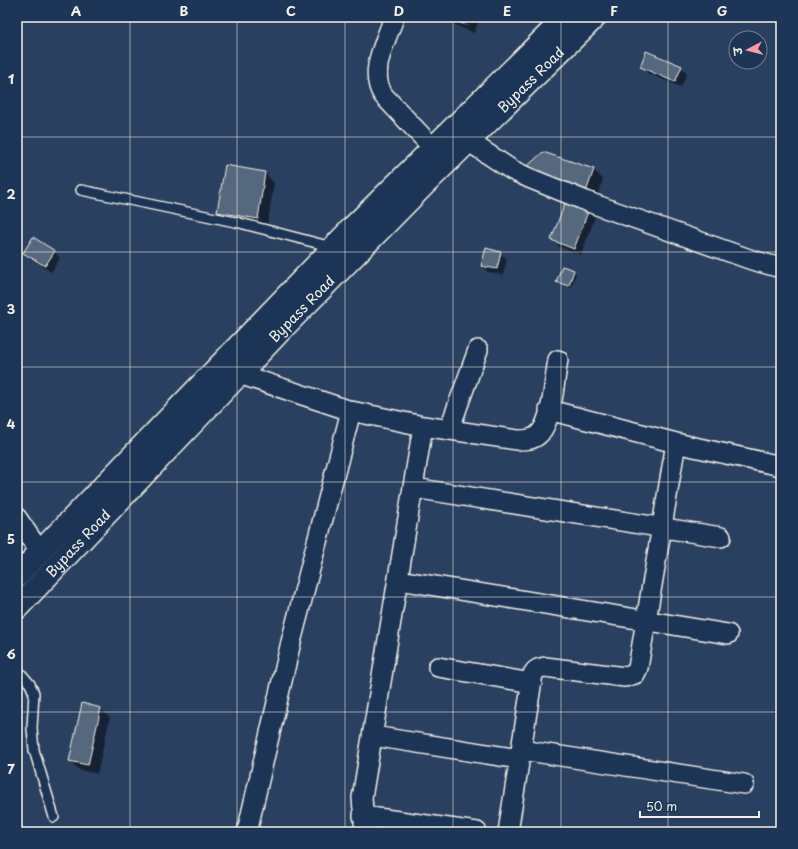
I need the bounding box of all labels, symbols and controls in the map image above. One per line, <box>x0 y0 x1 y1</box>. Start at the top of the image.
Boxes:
text: A <box>71 1 81 20</box>
text: B <box>180 1 189 20</box>
text: C <box>286 1 296 20</box>
text: D <box>394 1 404 20</box>
text: E <box>503 1 511 20</box>
text: F <box>610 1 618 20</box>
text: G <box>717 1 727 20</box>
north arrow <box>728 30 768 70</box>
street label: Bypass Road <box>492 42 569 117</box>
text: उ <box>728 45 747 57</box>
text: 1 <box>8 69 14 88</box>
text: 2 <box>6 184 16 203</box>
street label: Bypass Road <box>264 270 339 347</box>
text: 3 <box>7 299 16 318</box>
text: 4 <box>7 414 16 433</box>
street label: Bypass Road <box>41 505 115 582</box>
text: 5 <box>7 529 15 548</box>
text: 6 <box>6 644 16 663</box>
text: 7 <box>7 759 15 778</box>
scale bar <box>640 793 759 819</box>
text: 50 m <box>646 797 677 815</box>

